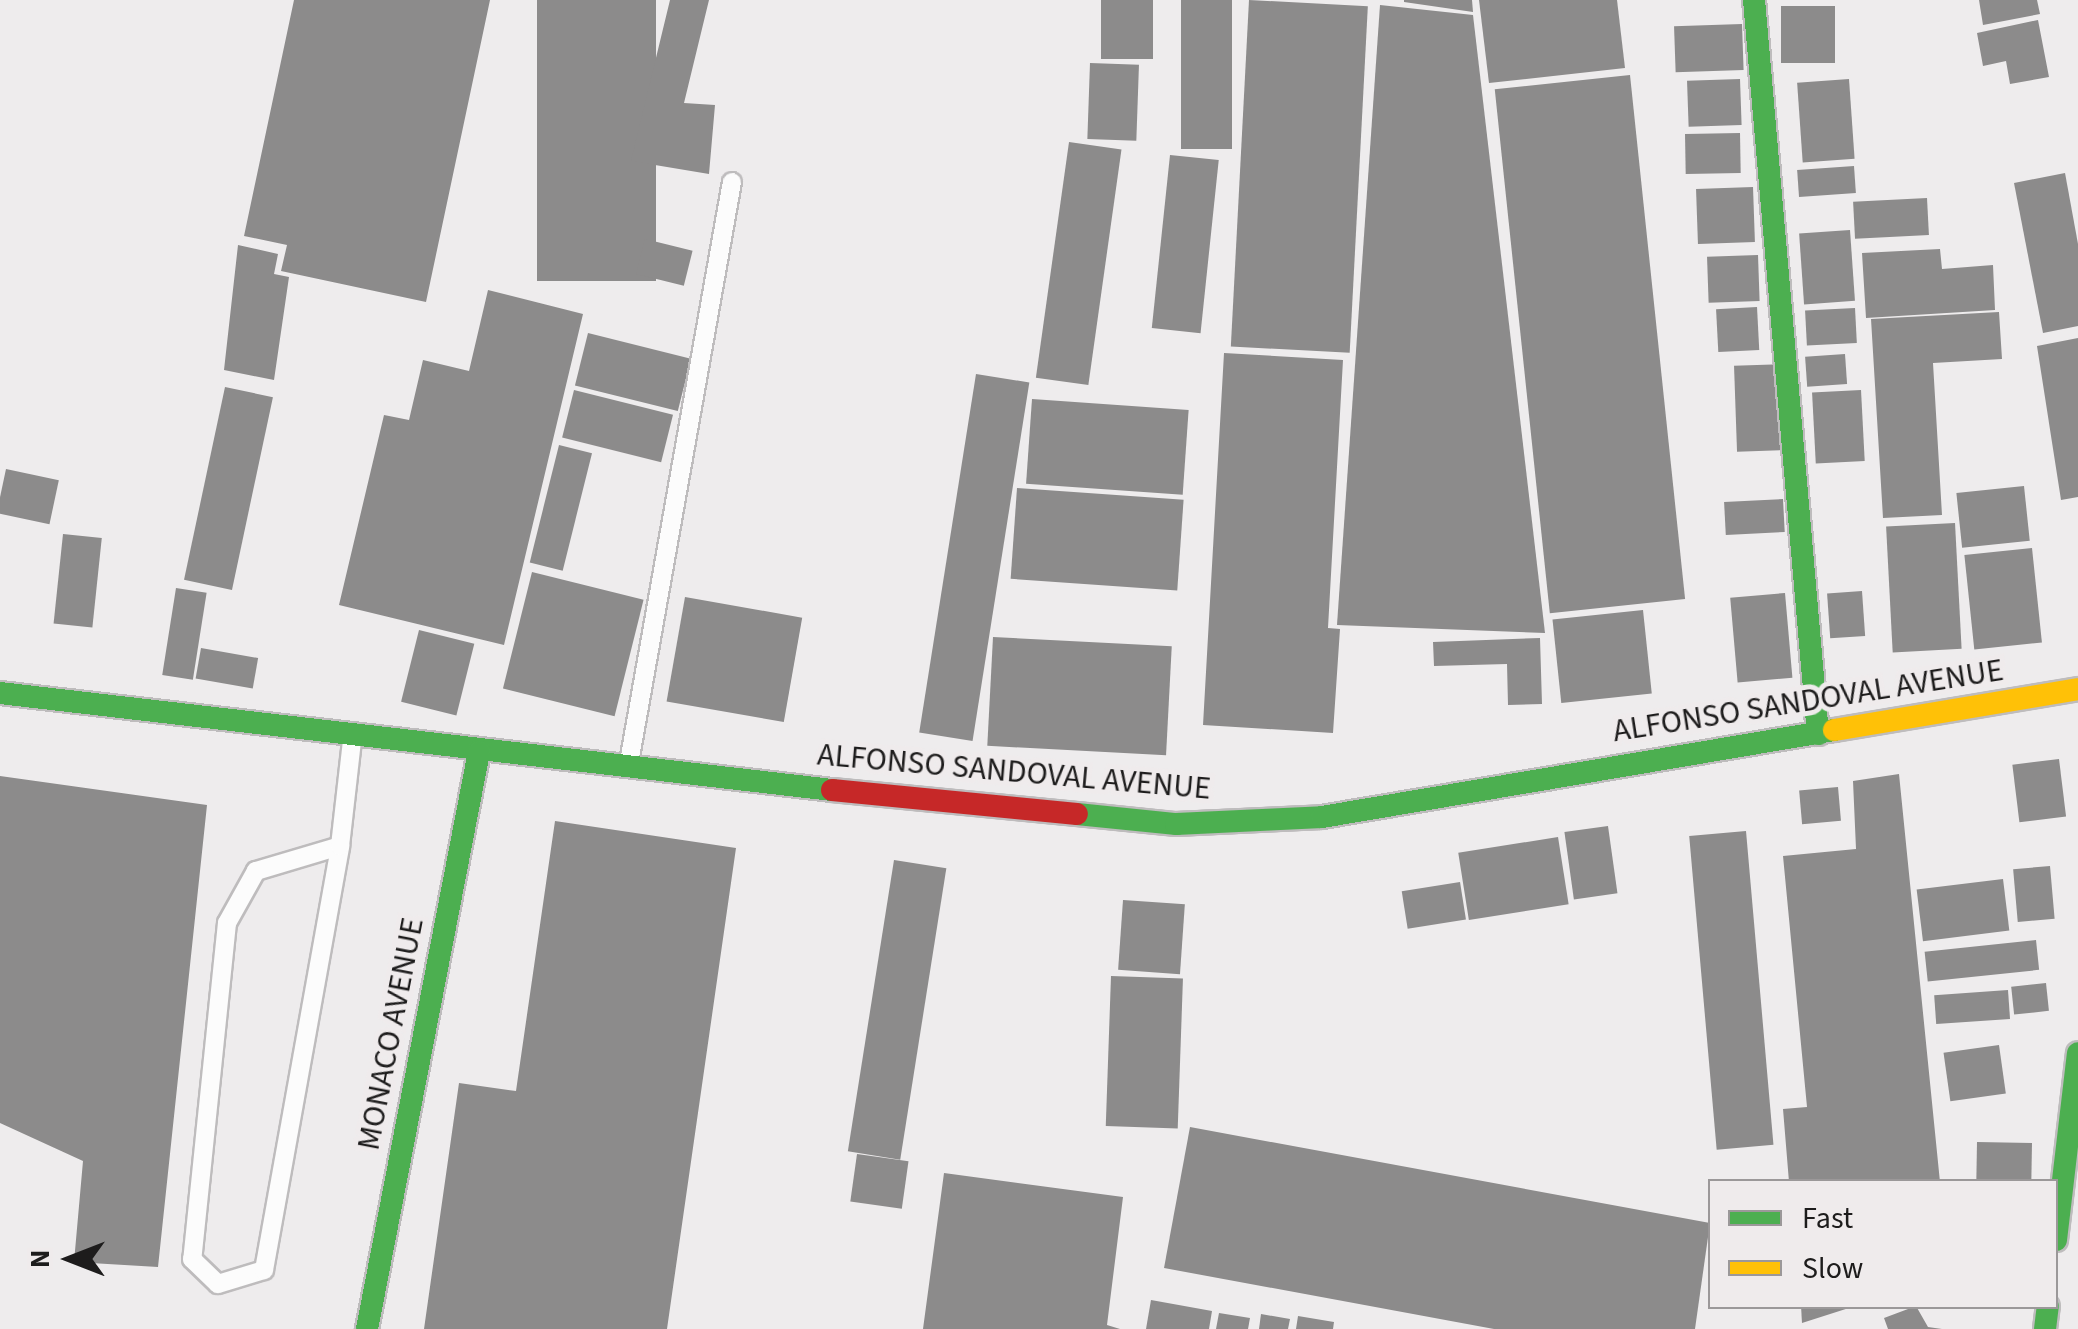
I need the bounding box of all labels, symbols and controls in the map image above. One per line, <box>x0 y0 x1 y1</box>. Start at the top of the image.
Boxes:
street label: ALFONSO SANDOVAL AVENUE <box>1610 651 2006 751</box>
street label: ALFONSO SANDOVAL AVENUE <box>816 736 1212 808</box>
street label: MONACO AVENUE <box>350 915 432 1153</box>
legend <box>1708 1179 2058 1309</box>
text: Fast <box>1802 1197 1853 1240</box>
north arrow <box>20 1209 120 1309</box>
text: Slow <box>1802 1247 1863 1290</box>
text: N <box>20 1250 60 1268</box>

